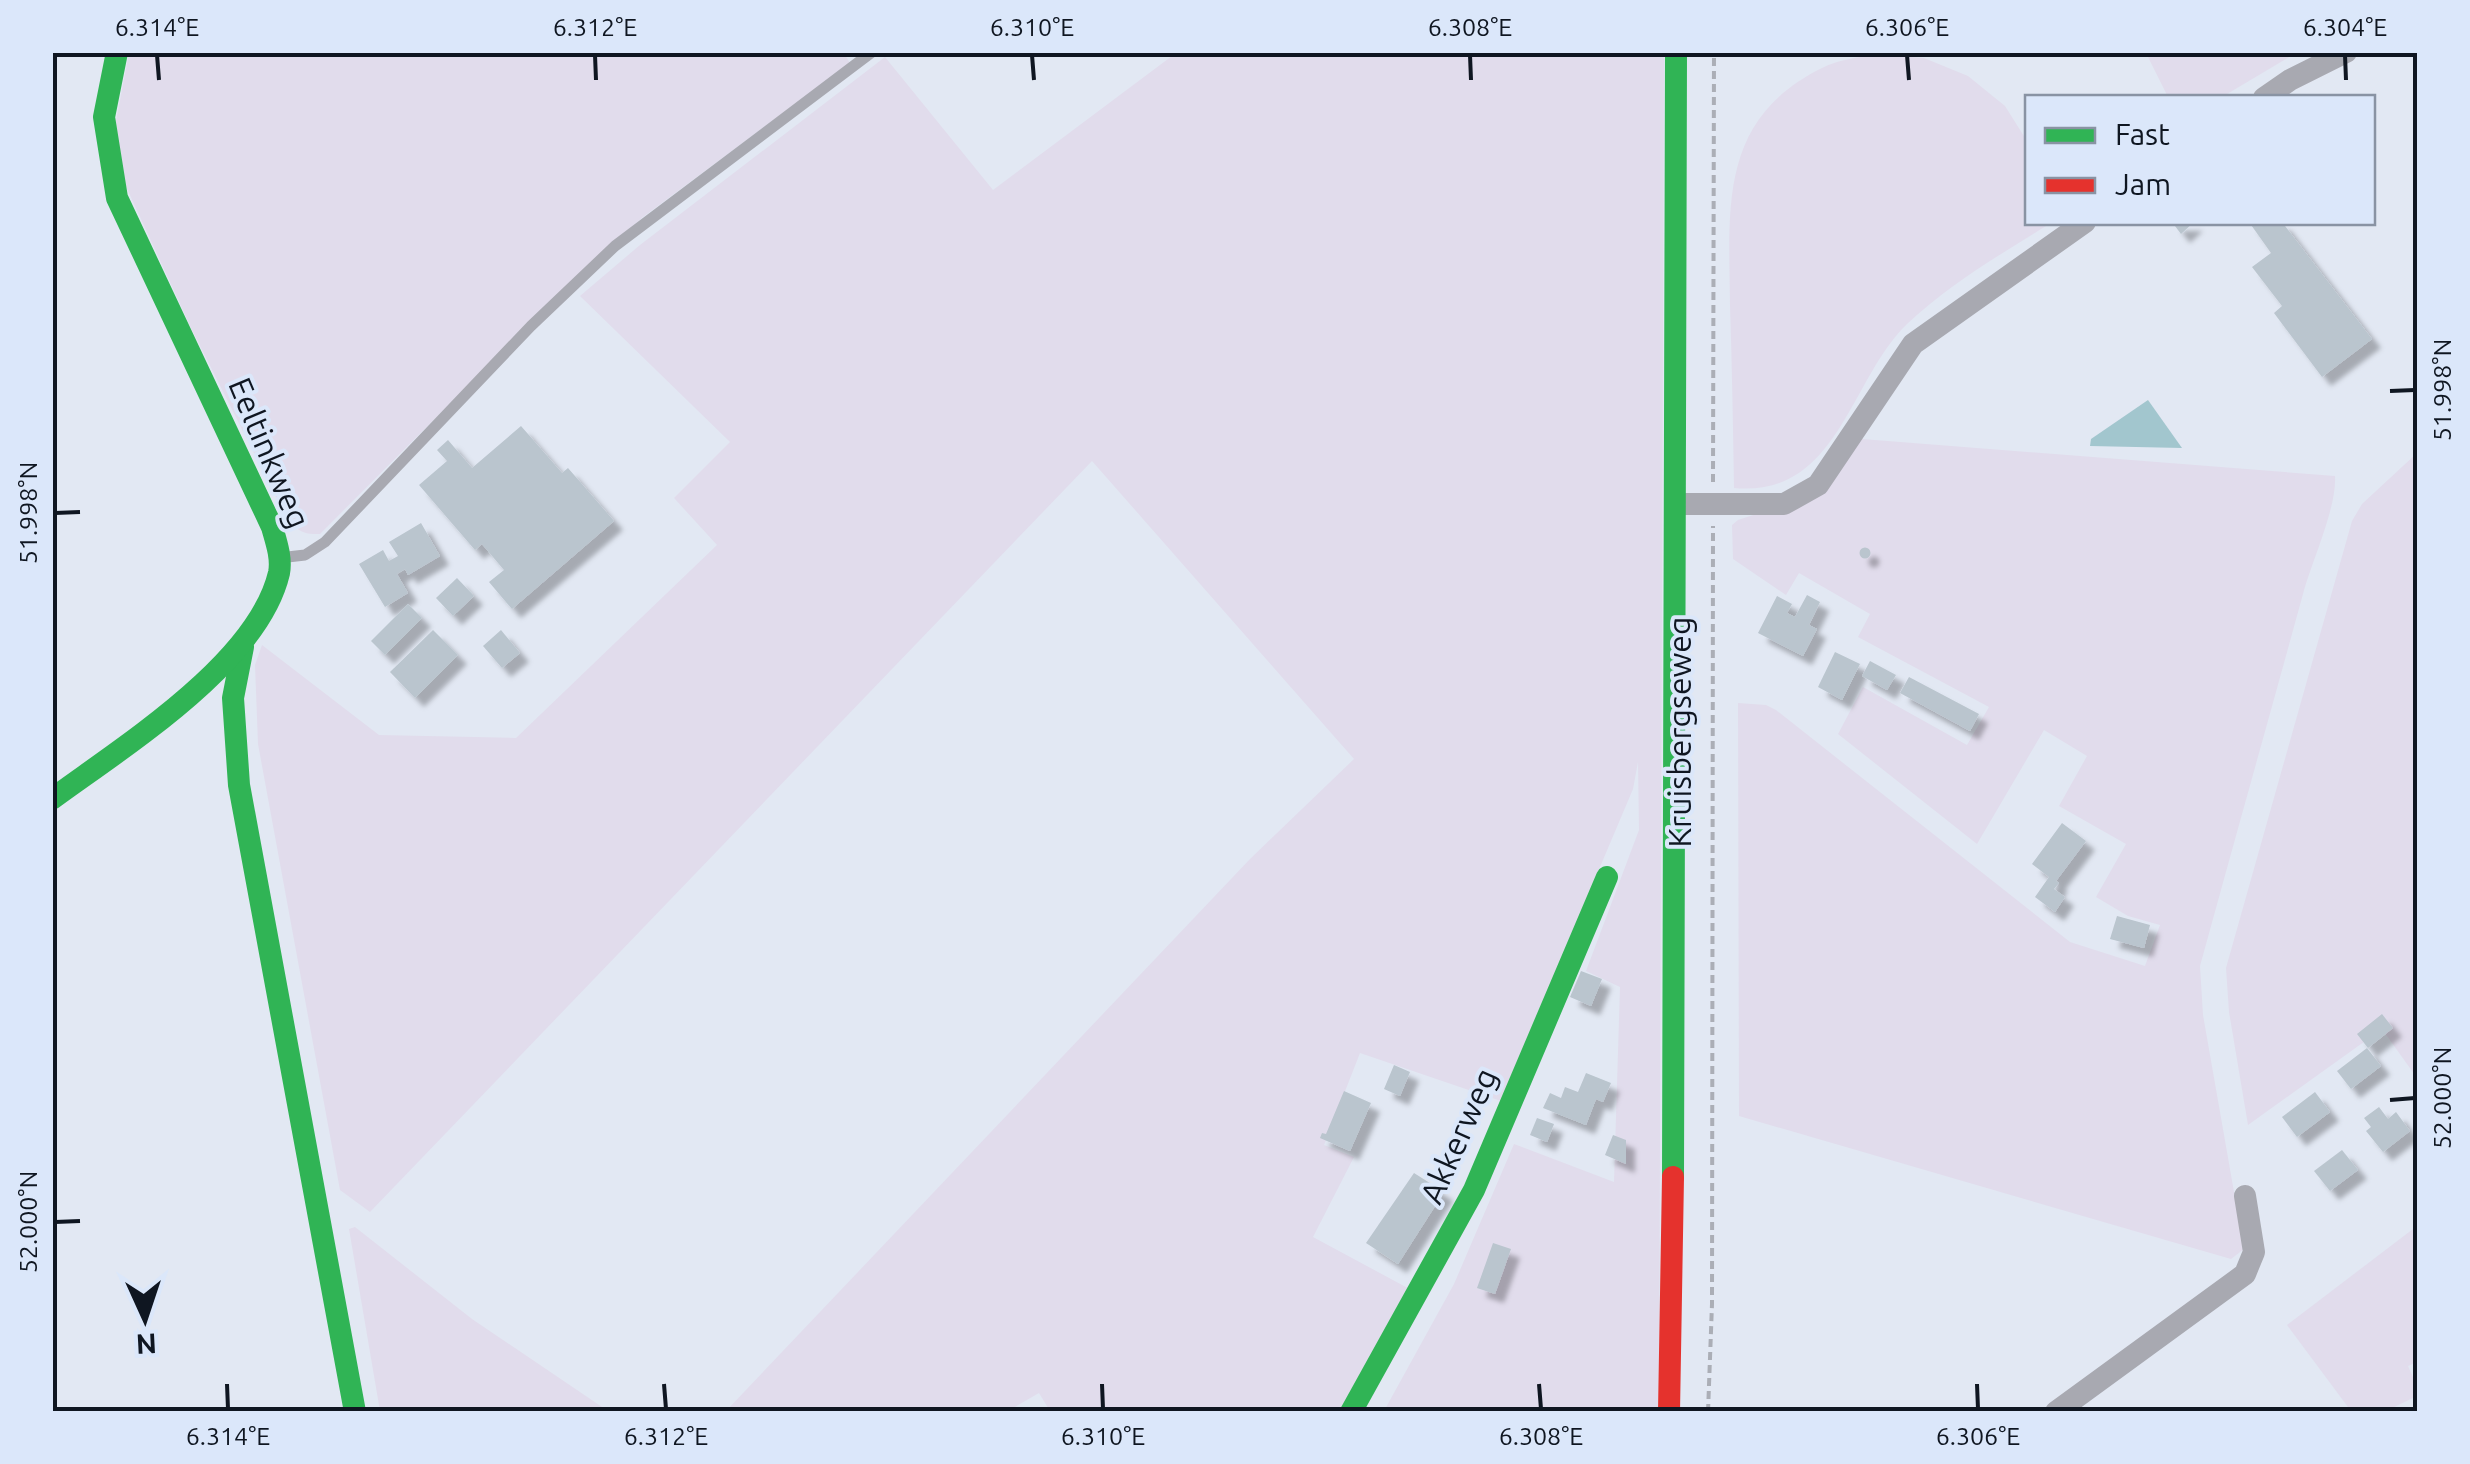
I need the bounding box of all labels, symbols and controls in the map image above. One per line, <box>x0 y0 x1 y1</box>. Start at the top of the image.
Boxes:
text: 6.314°E <box>115 13 199 41</box>
text: 6.312°E <box>553 13 637 41</box>
text: 6.310°E <box>990 13 1074 41</box>
text: 6.308°E <box>1428 13 1512 41</box>
text: 6.306°E <box>1865 13 1949 41</box>
text: 6.304°E <box>2303 13 2387 41</box>
legend <box>2025 95 2375 225</box>
text: Fast <box>2115 117 2170 151</box>
text: Jam <box>2115 167 2171 201</box>
text: 51.998°N <box>2428 339 2456 441</box>
street label: Eeltinkweg <box>222 372 318 533</box>
text: 51.998°N <box>14 462 42 564</box>
street label: Kruisbergseweg <box>1661 617 1697 847</box>
text: 52.000°N <box>2428 1047 2456 1149</box>
street label: Akkerweg <box>1412 1063 1504 1209</box>
text: 52.000°N <box>14 1171 42 1273</box>
north arrow <box>95 1269 195 1369</box>
text: N <box>135 1328 158 1360</box>
text: 6.314°E <box>186 1422 270 1450</box>
text: 6.312°E <box>624 1422 708 1450</box>
text: 6.310°E <box>1061 1422 1145 1450</box>
text: 6.308°E <box>1499 1422 1583 1450</box>
text: 6.306°E <box>1936 1422 2020 1450</box>

